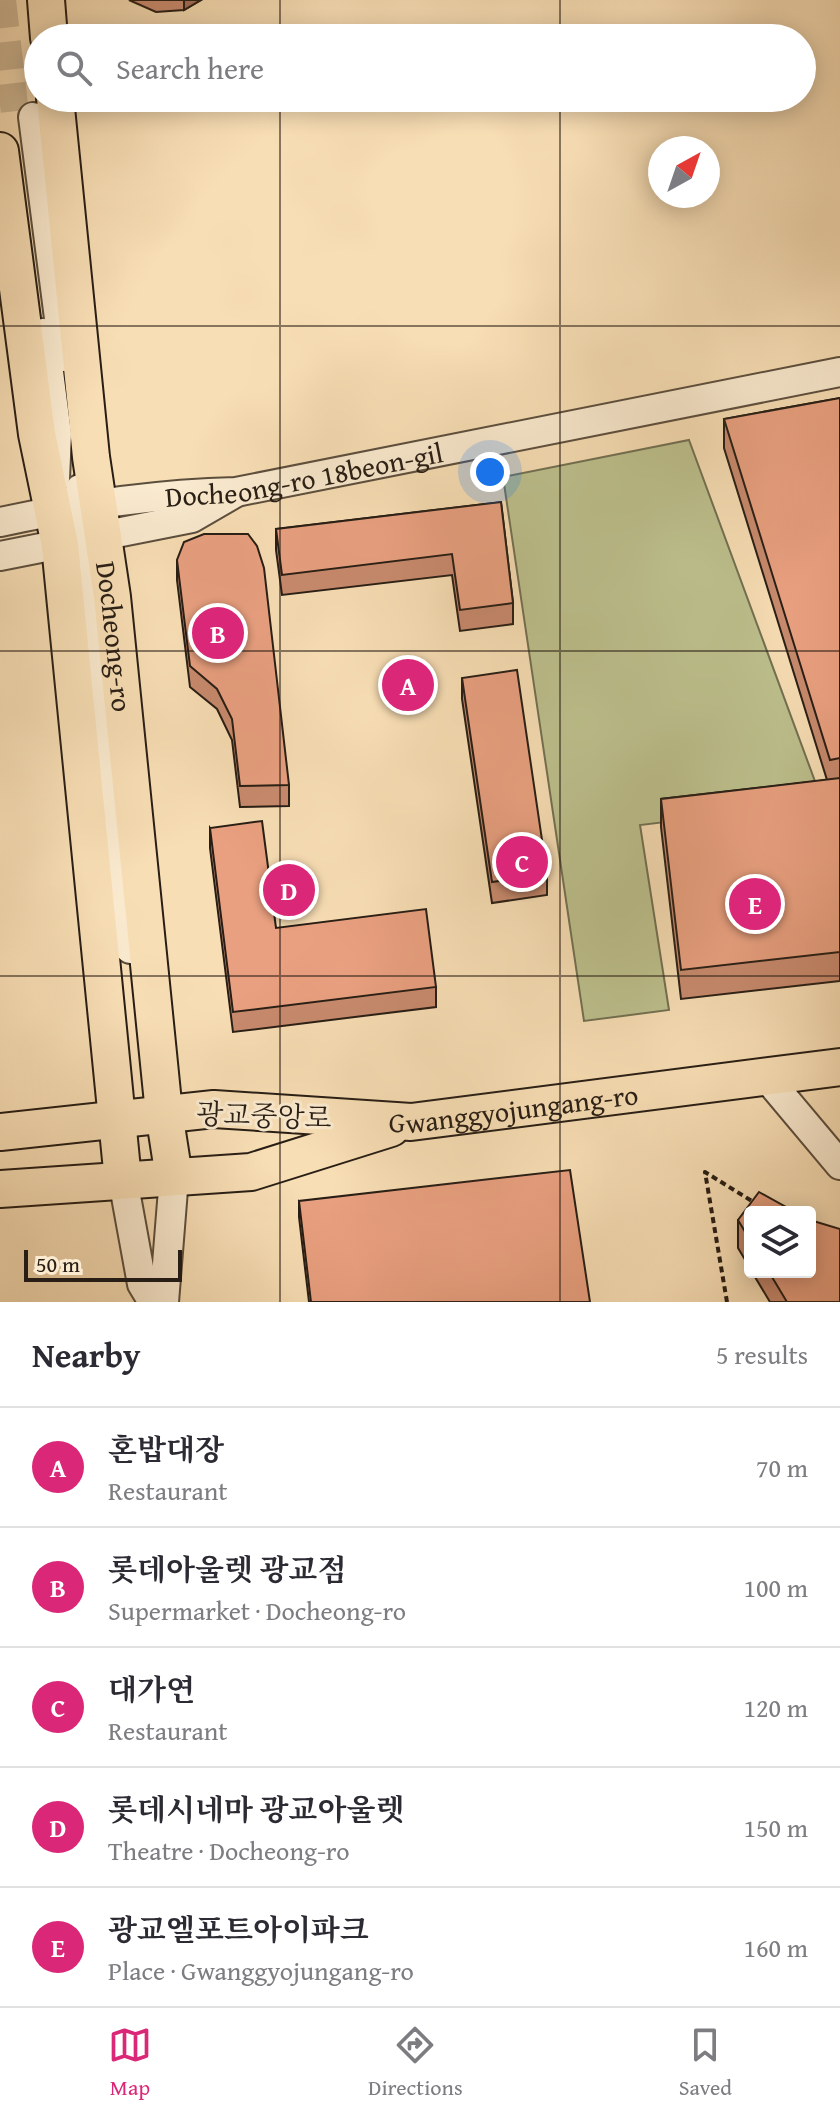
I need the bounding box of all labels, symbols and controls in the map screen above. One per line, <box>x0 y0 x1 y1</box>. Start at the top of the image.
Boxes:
search box <box>24 24 816 112</box>
icon: search <box>52 46 96 90</box>
text: Search here <box>116 46 264 90</box>
north arrow <box>648 136 720 208</box>
street label: Docheong-ro 18beon-gil <box>164 431 447 516</box>
your location <box>470 452 510 492</box>
street label: Docheong-ro <box>86 558 144 714</box>
pin: B <box>192 603 244 663</box>
pin: A <box>382 655 434 715</box>
pin: C <box>496 832 548 892</box>
pin: D <box>263 860 315 920</box>
pin: E <box>729 874 781 934</box>
street label: Gwanggyojungang-ro <box>388 1073 641 1143</box>
street label: 광교중앙로 <box>196 1092 332 1138</box>
map controls <box>744 1206 816 1278</box>
button: layers <box>744 1206 816 1278</box>
scale bar <box>24 1246 182 1282</box>
text: 50 m <box>36 1248 80 1280</box>
text: Nearby <box>32 1330 141 1379</box>
text: 5 results <box>716 1335 808 1374</box>
text: 혼밥대장 <box>108 1427 224 1471</box>
text: A <box>50 1448 66 1487</box>
text: 70 m <box>756 1448 808 1487</box>
text: Restaurant <box>108 1471 228 1510</box>
text: 롯데아울렛 광교점 <box>108 1547 346 1591</box>
text: B <box>50 1568 66 1607</box>
text: 100 m <box>743 1568 808 1607</box>
text: Supermarket · Docheong-ro <box>108 1591 406 1630</box>
text: 대가연 <box>108 1667 195 1711</box>
text: C <box>51 1688 65 1727</box>
text: 120 m <box>743 1688 808 1727</box>
text: Restaurant <box>108 1711 228 1750</box>
text: 롯데시네마 광교아울렛 <box>108 1787 404 1831</box>
text: D <box>50 1808 66 1847</box>
text: 150 m <box>743 1808 808 1847</box>
text: Theatre · Docheong-ro <box>108 1831 349 1870</box>
text: 광교엘포트아이파크 <box>108 1907 369 1951</box>
text: E <box>51 1928 65 1967</box>
text: 160 m <box>743 1928 808 1967</box>
text: Place · Gwanggyojungang-ro <box>108 1951 414 1990</box>
tab: Map <box>108 2023 152 2103</box>
tab: Directions <box>368 2023 463 2103</box>
tab: Saved <box>679 2023 732 2103</box>

